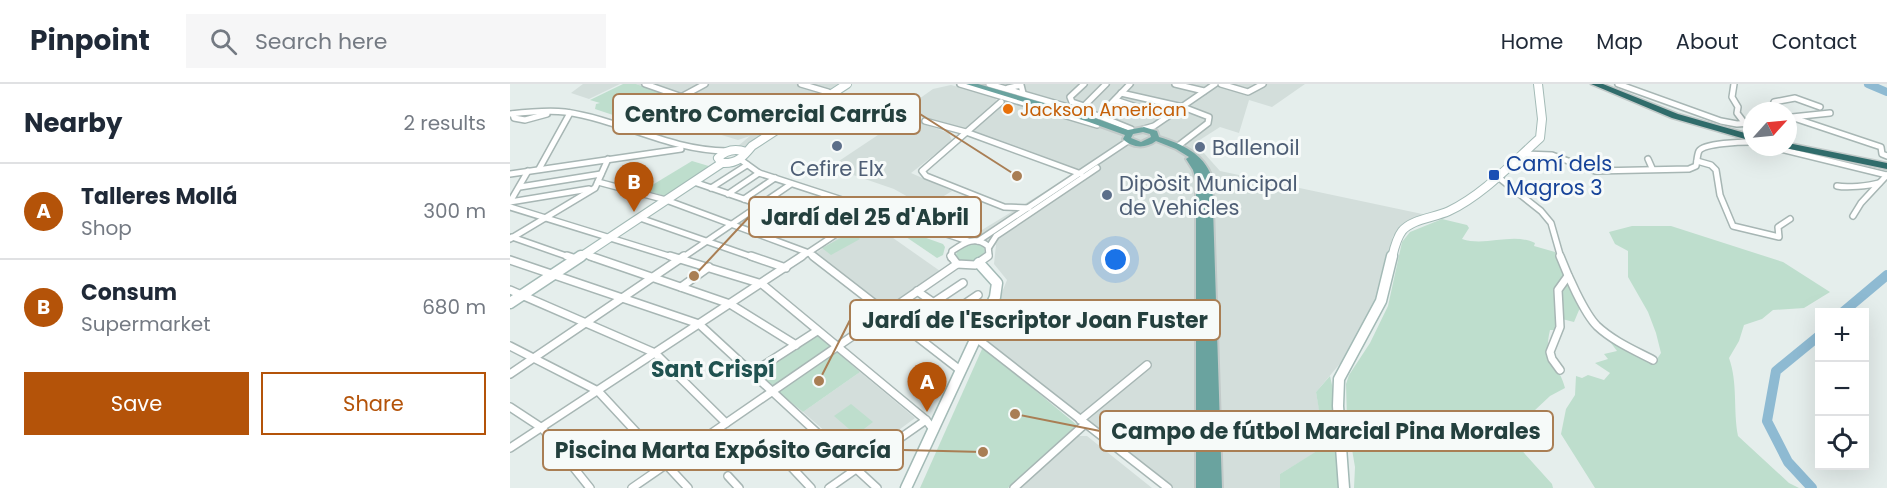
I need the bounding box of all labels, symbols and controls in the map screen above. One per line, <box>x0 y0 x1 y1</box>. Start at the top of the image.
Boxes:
search box <box>186 14 606 68</box>
text: Pinpoint <box>30 21 150 60</box>
icon: search <box>207 25 240 58</box>
text: Search here <box>255 26 387 57</box>
text: Home <box>1501 27 1563 56</box>
text: Map <box>1596 27 1643 56</box>
text: About <box>1676 27 1739 56</box>
text: Contact <box>1772 27 1857 56</box>
callout: Centro Comercial Carrús <box>613 94 920 134</box>
place label: Jackson American <box>1020 97 1187 122</box>
text: Centro Comercial Carrús <box>625 99 907 130</box>
marker: Jackson American <box>1001 102 1015 116</box>
north arrow <box>1743 102 1797 156</box>
text: Nearby <box>24 105 122 141</box>
text: 2 results <box>403 109 486 137</box>
place label: Ballenoil <box>1212 133 1300 162</box>
marker: Cefire Elx <box>830 139 844 153</box>
marker: Ballenoil <box>1193 140 1207 154</box>
place label: Camí dels Magros 3 <box>1506 149 1612 202</box>
place label: Cefire Elx <box>790 154 884 183</box>
pin: B <box>614 162 654 212</box>
marker: Camí dels Magros 3 <box>1487 168 1501 182</box>
place label: Dipòsit Municipal de Vehicles <box>1119 169 1298 222</box>
text: Talleres Mollá <box>81 181 238 212</box>
marker: Dipòsit Municipal de Vehicles <box>1100 188 1114 202</box>
text: A <box>36 197 51 225</box>
text: 300 m <box>423 197 486 225</box>
callout: Jardí del 25 d'Abril <box>749 197 981 237</box>
text: Jardí del 25 d'Abril <box>761 202 969 233</box>
text: Shop <box>81 214 132 242</box>
your location <box>1101 245 1130 274</box>
text: Consum <box>81 277 177 308</box>
text: B <box>37 293 50 321</box>
text: 680 m <box>422 293 486 321</box>
callout: Jardí de l'Escriptor Joan Fuster <box>850 300 1220 340</box>
text: Jardí de l'Escriptor Joan Fuster <box>862 305 1208 336</box>
map controls <box>1815 308 1869 470</box>
button: + <box>1815 308 1869 362</box>
text: Supermarket <box>81 310 210 338</box>
district label: Sant Crispí <box>651 354 775 385</box>
pin: A <box>908 362 946 412</box>
button: − <box>1815 362 1869 416</box>
button: Save <box>24 372 249 435</box>
button: Share <box>261 372 486 435</box>
callout: Campo de fútbol Marcial Pina Morales <box>1100 411 1553 451</box>
text: Campo de fútbol Marcial Pina Morales <box>1111 416 1541 447</box>
button: locate <box>1815 416 1869 470</box>
callout: Piscina Marta Expósito García <box>543 430 903 470</box>
text: Piscina Marta Expósito García <box>555 435 891 466</box>

